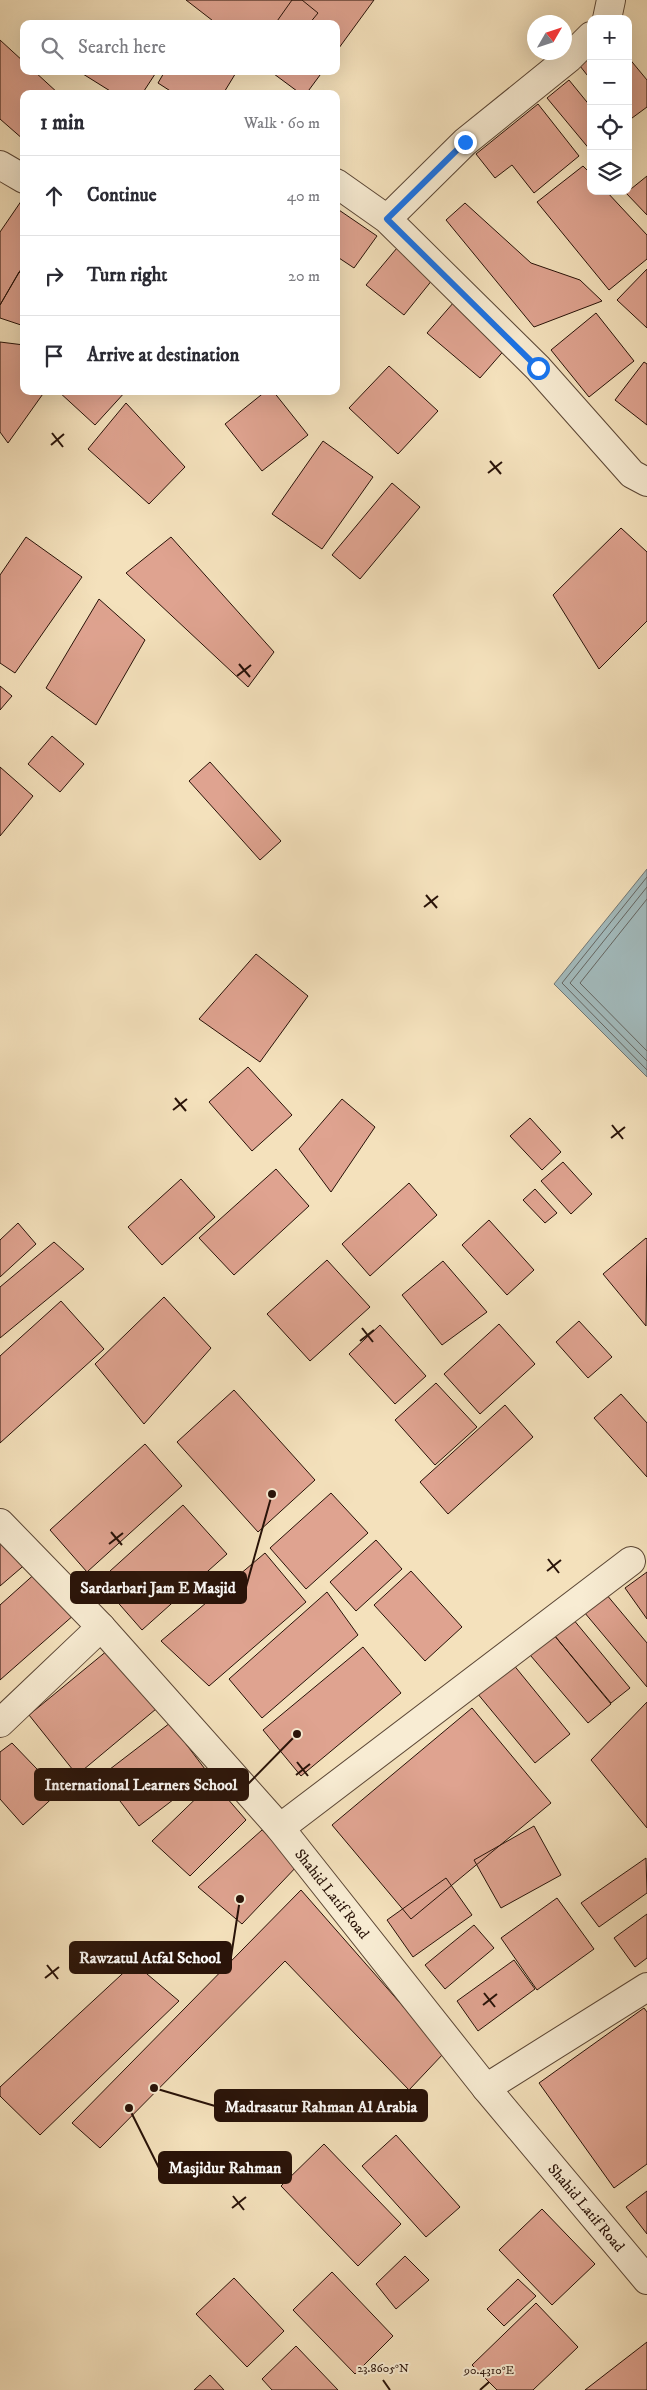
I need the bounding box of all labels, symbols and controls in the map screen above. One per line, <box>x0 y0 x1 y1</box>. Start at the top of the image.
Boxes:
north arrow <box>527 15 572 60</box>
map controls <box>587 15 632 195</box>
button: + <box>587 15 632 60</box>
search box <box>20 20 340 75</box>
icon: search <box>38 34 66 62</box>
text: Search here <box>78 36 166 59</box>
button: − <box>587 60 632 105</box>
button: locate <box>587 105 632 150</box>
text: 1 min <box>40 110 84 136</box>
text: Walk · 60 m <box>244 113 320 133</box>
route end <box>454 131 477 154</box>
button: layers <box>587 150 632 195</box>
icon: ahead <box>40 182 68 210</box>
text: Continue <box>87 184 157 207</box>
text: 40 m <box>287 186 320 206</box>
icon: right <box>40 262 68 290</box>
text: Turn right <box>87 264 167 287</box>
text: 20 m <box>288 266 320 286</box>
icon: arrive <box>40 342 68 370</box>
text: Arrive at destination <box>87 344 239 367</box>
route start <box>527 357 550 380</box>
callout: Sardarbari Jam E Masjid <box>71 1572 246 1603</box>
text: Sardarbari Jam E Masjid <box>80 1578 237 1598</box>
callout: International Learners School <box>35 1769 248 1800</box>
text: International Learners School <box>45 1775 239 1795</box>
street label: Shahid Latif Road <box>290 1845 373 1943</box>
callout: Rawzatul Atfal School <box>70 1942 231 1973</box>
text: Rawzatul Atfal School <box>79 1948 222 1968</box>
callout: Madrasatur Rahman Al Arabia <box>215 2090 427 2121</box>
text: Madrasatur Rahman Al Arabia <box>225 2097 419 2117</box>
callout: Masjidur Rahman <box>159 2152 291 2183</box>
text: Masjidur Rahman <box>169 2158 282 2178</box>
street label: Shahid Latif Road <box>543 2160 629 2256</box>
text: 23.8605°N <box>357 2361 409 2376</box>
text: 90.4310°E <box>463 2363 514 2378</box>

